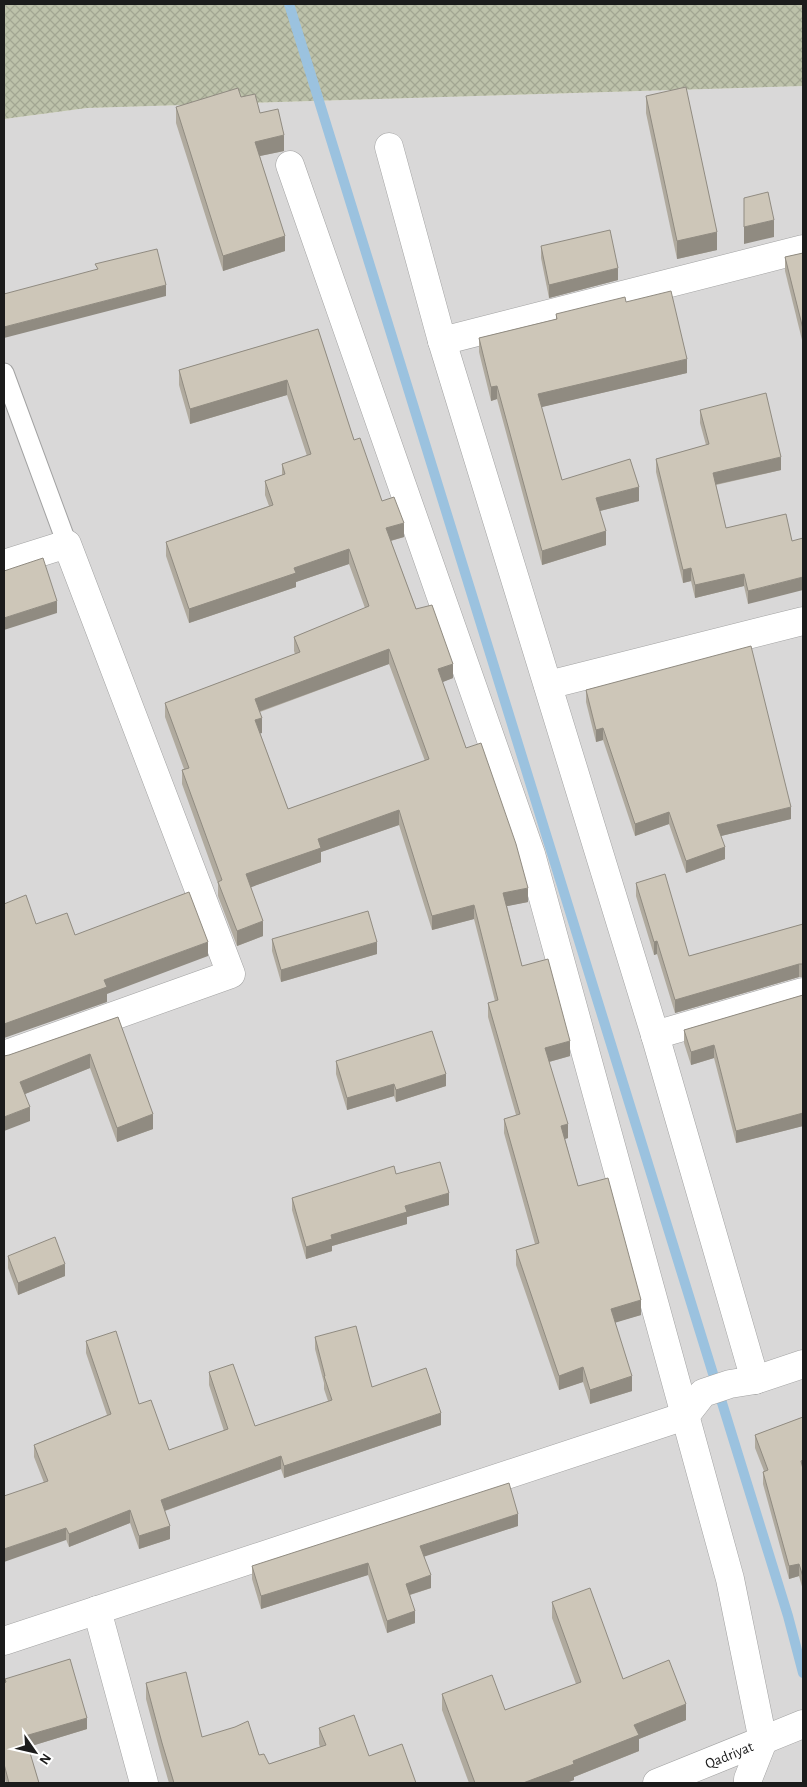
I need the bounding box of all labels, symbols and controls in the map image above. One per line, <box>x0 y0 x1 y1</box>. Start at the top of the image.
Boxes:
north arrow <box>10 1727 60 1777</box>
street label: Qadriyat <box>703 1739 756 1772</box>
text: N <box>36 1751 53 1767</box>

